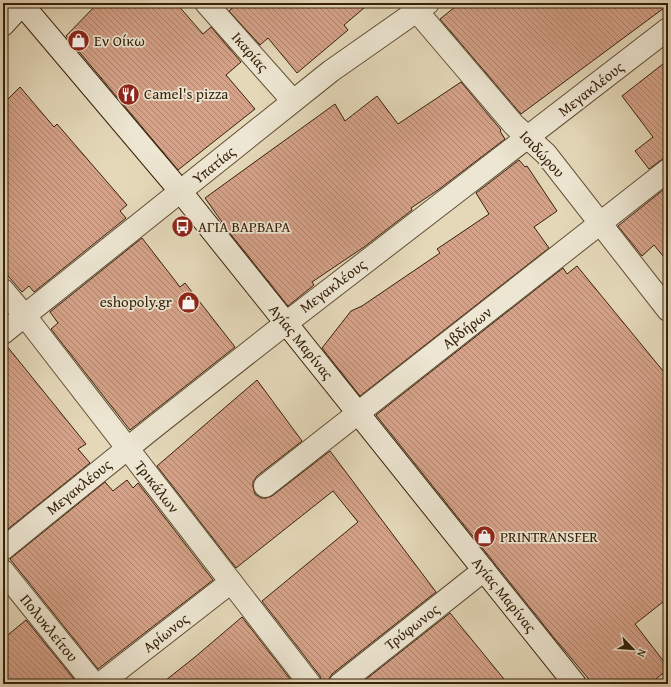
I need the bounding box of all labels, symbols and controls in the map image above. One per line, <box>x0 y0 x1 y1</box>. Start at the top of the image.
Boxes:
street label: Ικαρίας <box>227 27 274 77</box>
shop icon: Εν Οίκω <box>65 28 91 54</box>
place label: Εν Οίκω <box>94 30 145 51</box>
street label: Μεγακλέους <box>553 56 629 121</box>
restaurant icon: Camel's pizza <box>115 81 141 107</box>
place label: Camel's pizza <box>144 83 228 104</box>
street label: Ισιδώρου <box>515 125 570 182</box>
street label: Υπατίας <box>187 140 240 189</box>
bus stop icon: ΑΓΙΑ ΒΑΡΒΑΡΑ <box>170 214 196 240</box>
place label: ΑΓΙΑ ΒΑΡΒΑΡΑ <box>198 216 290 237</box>
street label: Μεγακλέους <box>295 253 371 318</box>
shop icon: eshopoly.gr <box>175 289 201 315</box>
place label: eshopoly.gr <box>100 291 172 312</box>
street label: Αγίας Μαρίνας <box>264 299 339 384</box>
street label: Αβδήρων <box>437 301 496 354</box>
street label: Μεγακλέους <box>42 453 116 519</box>
street label: Τρικάλων <box>130 456 185 518</box>
shop icon: PRINTRANSFER <box>471 524 497 550</box>
place label: PRINTRANSFER <box>500 526 598 547</box>
street label: Αγίας Μαρίνας <box>467 552 542 637</box>
street label: Πολυκλείτου <box>16 589 83 666</box>
street label: Τρύφωνος <box>380 598 444 655</box>
street label: Αρίωνος <box>138 608 194 657</box>
north arrow <box>613 629 653 669</box>
text: N <box>633 647 651 661</box>

